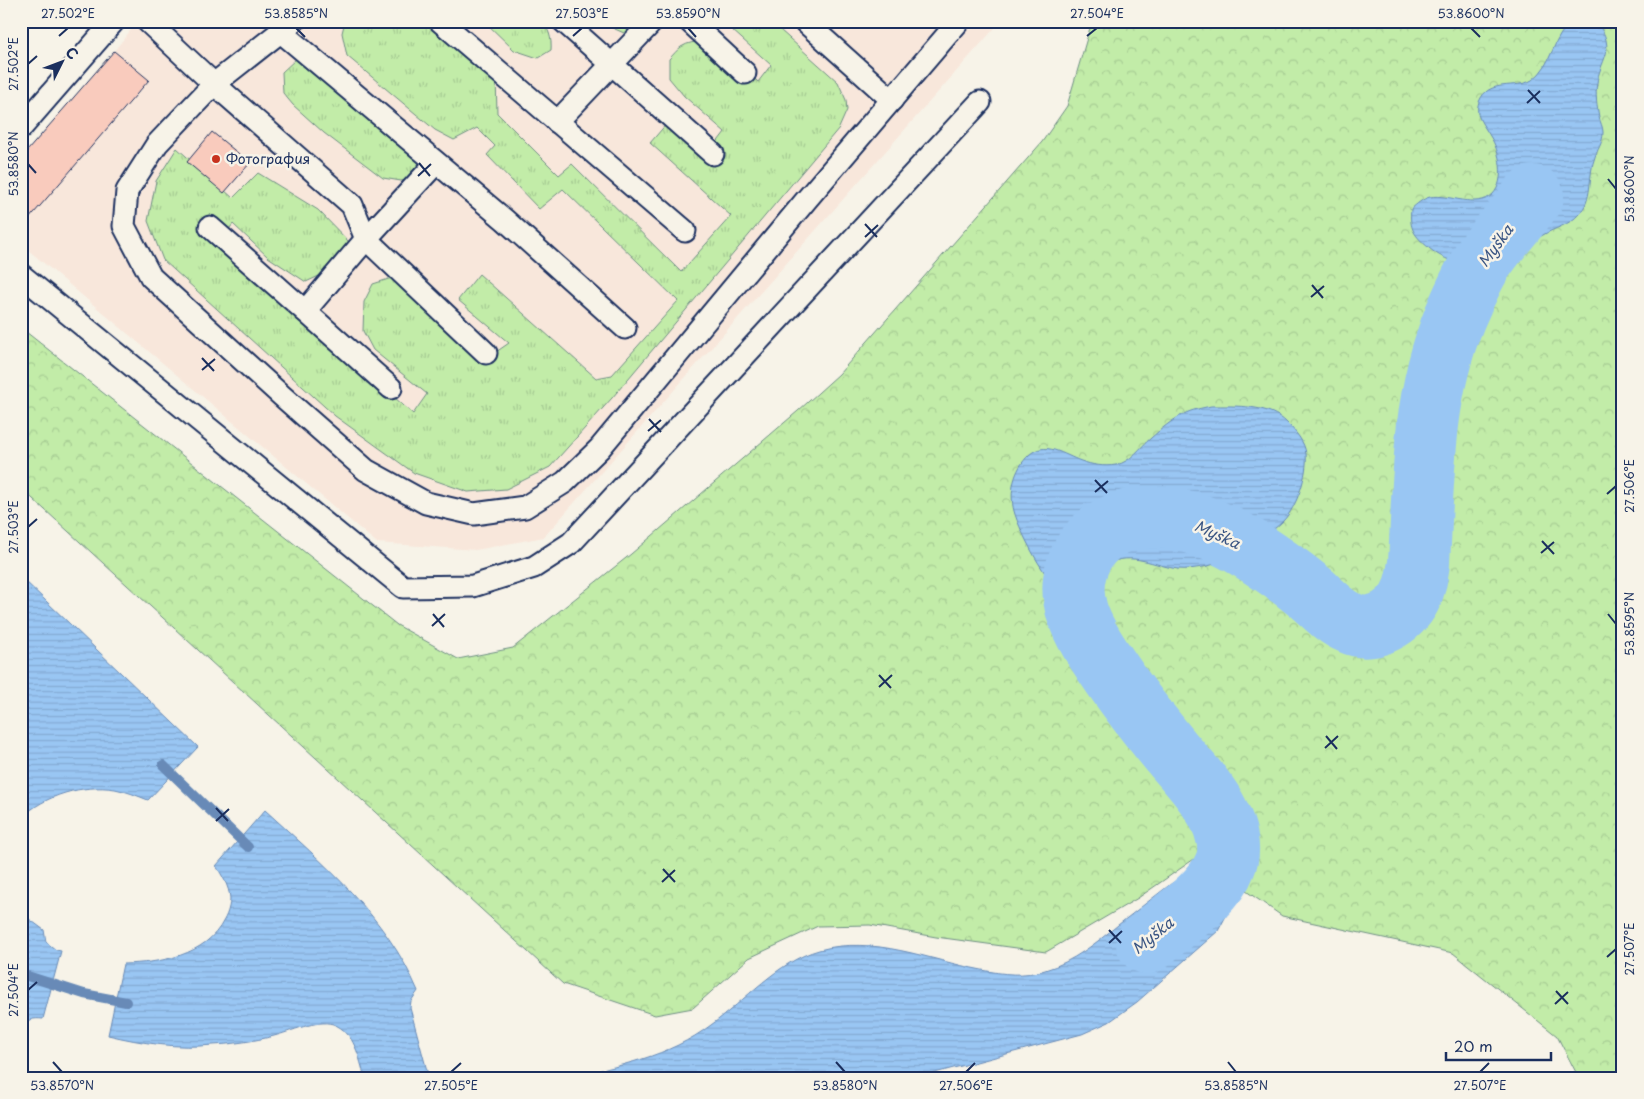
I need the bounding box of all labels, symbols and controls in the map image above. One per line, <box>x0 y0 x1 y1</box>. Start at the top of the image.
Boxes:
text: 27.502°E <box>41 4 95 22</box>
text: 53.8585°N <box>264 4 328 22</box>
text: 27.503°E <box>555 4 609 22</box>
text: 53.8590°N <box>655 4 721 22</box>
text: 27.504°E <box>1070 4 1124 22</box>
text: 53.8600°N <box>1437 4 1505 22</box>
text: 27.502°E <box>4 37 22 91</box>
north arrow <box>38 38 88 88</box>
text: С <box>61 42 83 64</box>
text: 53.8580°N <box>4 131 22 197</box>
place label: Фотография <box>226 148 310 169</box>
marker: Фотография <box>210 153 222 165</box>
text: 53.8600°N <box>1620 155 1638 223</box>
water label: Муška <box>1471 219 1519 271</box>
text: 27.506°E <box>1620 459 1638 513</box>
text: 27.503°E <box>4 500 22 554</box>
water label: Муška <box>1191 513 1245 554</box>
text: 53.8595°N <box>1620 592 1638 656</box>
water label: Муška <box>1126 910 1178 959</box>
text: 27.507°E <box>1620 923 1638 976</box>
text: 27.504°E <box>4 963 22 1017</box>
scale bar <box>1446 1029 1552 1061</box>
text: 20 m <box>1454 1034 1493 1057</box>
text: 53.8570°N <box>30 1076 94 1094</box>
text: 27.505°E <box>424 1076 478 1094</box>
text: 53.8580°N <box>812 1076 878 1094</box>
text: 27.506°E <box>939 1076 993 1094</box>
text: 53.8585°N <box>1204 1076 1268 1094</box>
text: 27.507°E <box>1454 1076 1507 1094</box>

